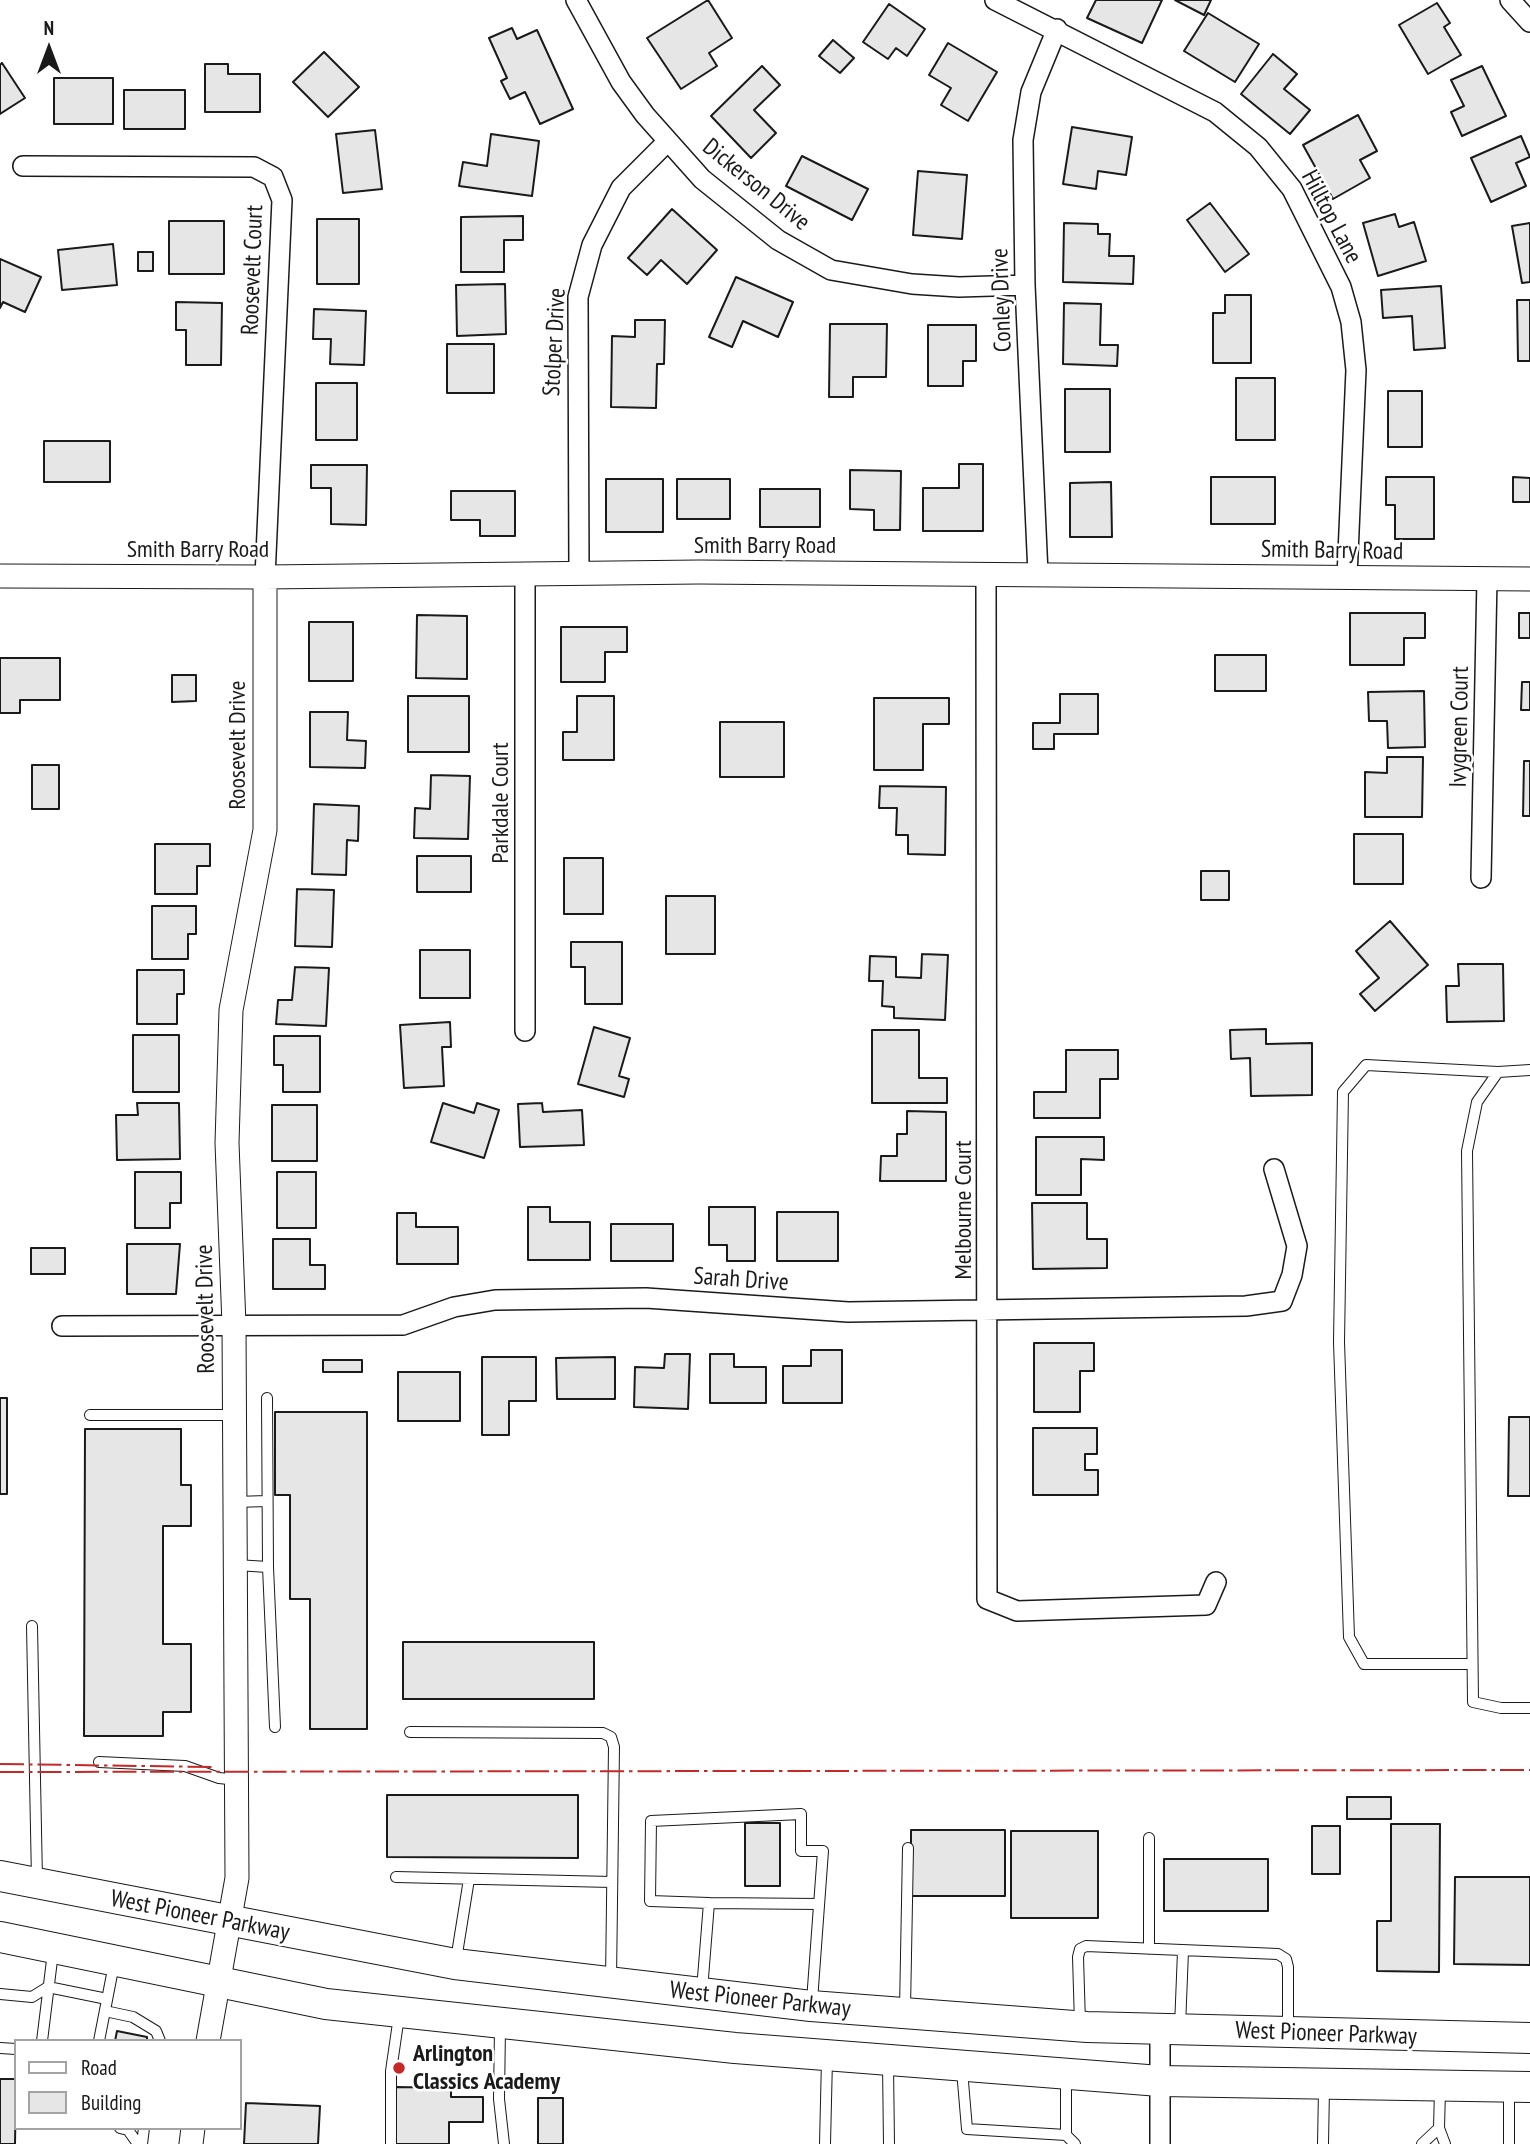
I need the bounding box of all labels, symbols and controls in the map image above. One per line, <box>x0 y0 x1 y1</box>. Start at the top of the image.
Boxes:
north arrow <box>14 14 84 84</box>
text: N <box>44 16 54 40</box>
street label: Dickerson Drive <box>697 133 815 237</box>
street label: Hilltop Lane <box>1295 166 1367 268</box>
street label: Roosevelt Court <box>236 204 270 336</box>
street label: Conley Drive <box>986 248 1018 352</box>
street label: Stolper Drive <box>538 287 572 397</box>
street label: Smith Barry Road <box>694 532 836 560</box>
street label: Smith Barry Road <box>1261 535 1403 567</box>
street label: Smith Barry Road <box>127 536 269 564</box>
street label: Ivygreen Court <box>1445 666 1475 788</box>
street label: Roosevelt Drive <box>224 680 252 810</box>
street label: Parkdale Court <box>487 742 515 864</box>
street label: Melbourne Court <box>950 1141 978 1279</box>
street label: Roosevelt Drive <box>190 1244 222 1374</box>
street label: Sarah Drive <box>692 1262 790 1298</box>
street label: West Pioneer Parkway <box>108 1885 292 1947</box>
street label: West Pioneer Parkway <box>668 1976 852 2024</box>
street label: West Pioneer Parkway <box>1235 2016 1417 2052</box>
legend <box>14 2039 242 2130</box>
place label: Arlington Classics Academy <box>413 2040 560 2096</box>
text: Road <box>81 2054 117 2081</box>
marker: Arlington Classics Academy <box>391 2060 407 2076</box>
text: Building <box>81 2089 141 2116</box>

